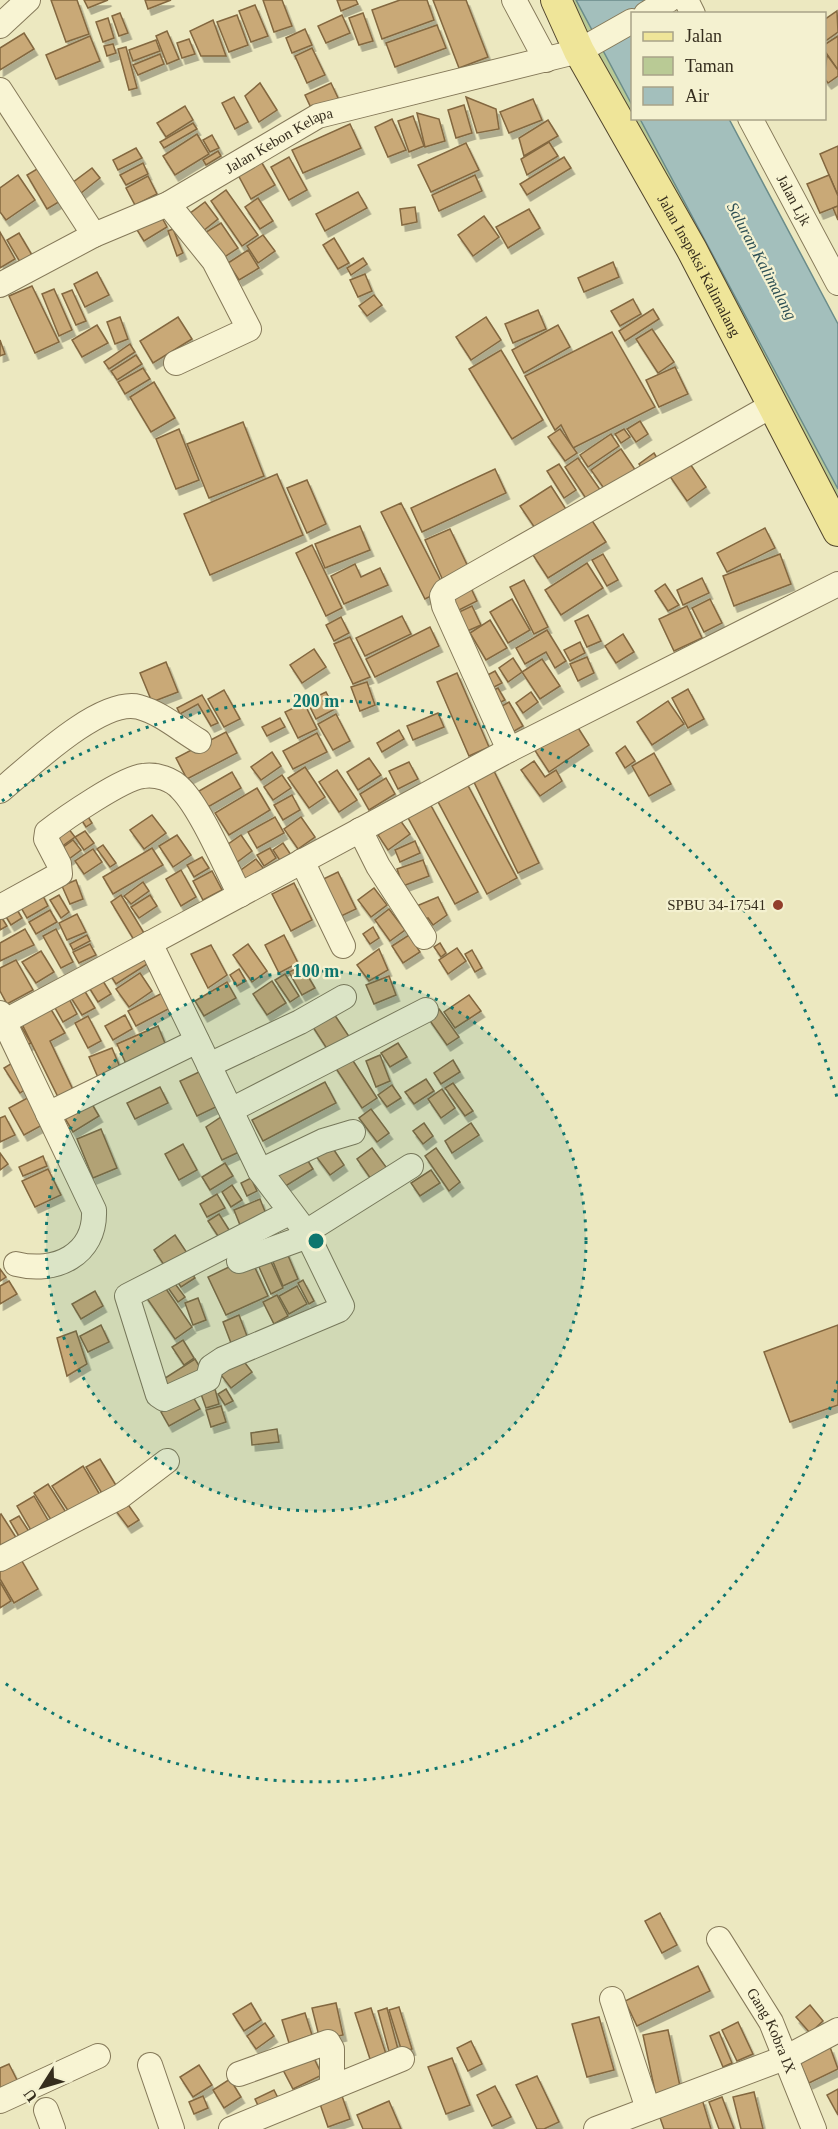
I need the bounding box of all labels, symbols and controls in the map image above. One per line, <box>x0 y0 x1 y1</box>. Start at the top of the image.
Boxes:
legend <box>631 12 826 120</box>
text: Jalan <box>685 26 722 46</box>
text: Taman <box>685 56 734 76</box>
text: Air <box>685 86 709 106</box>
street label: Jalan Kebon Kelapa <box>222 105 335 177</box>
street label: Jalan Ljk <box>774 172 814 229</box>
street label: Jalan Inspeksi Kalimalang <box>654 192 744 340</box>
water label: Saluran Kalimalang <box>723 200 800 323</box>
text: 200 m <box>293 691 339 711</box>
place label: SPBU 34-17541 <box>667 897 766 913</box>
marker: SPBU 34-17541 <box>771 898 785 912</box>
text: 100 m <box>293 961 339 981</box>
centre of rings <box>306 1231 326 1251</box>
street label: Gang Kobra IX <box>744 1985 799 2076</box>
north arrow <box>12 2057 72 2117</box>
text: U <box>20 2086 41 2105</box>

